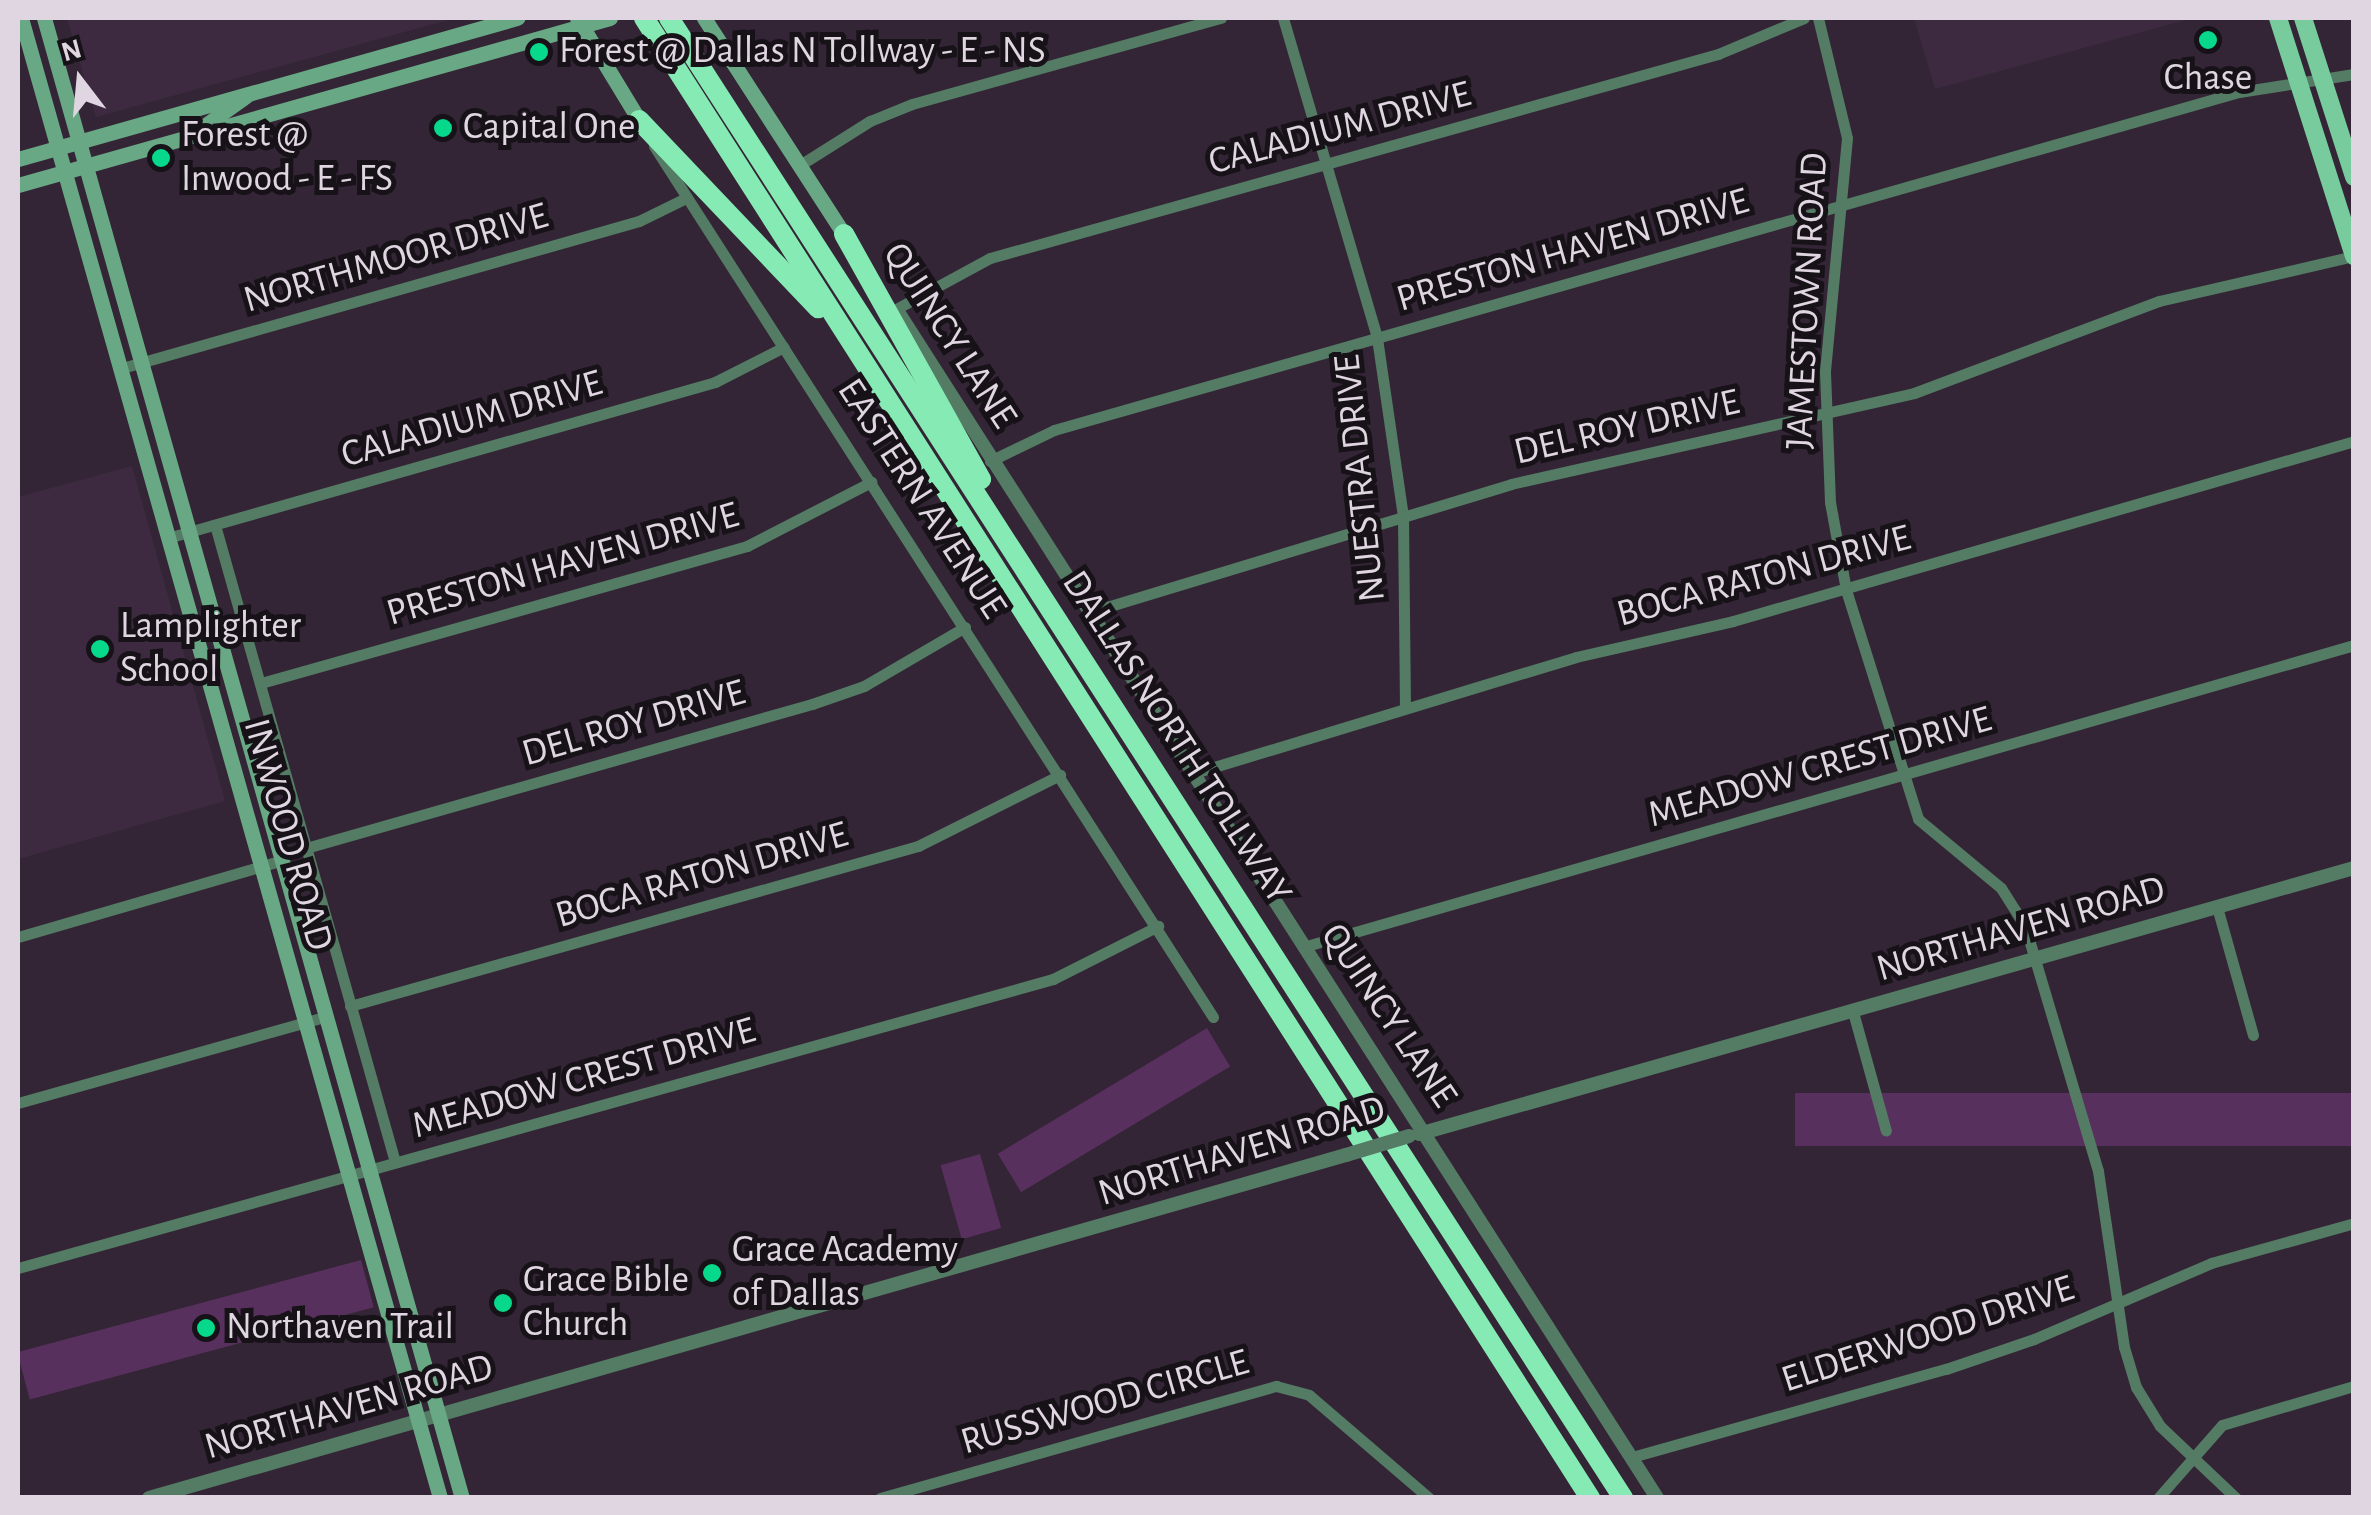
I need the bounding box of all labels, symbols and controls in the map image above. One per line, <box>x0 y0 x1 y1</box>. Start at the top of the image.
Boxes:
place label: Forest @ Dallas N Tollway - E - NS <box>559 29 1046 75</box>
marker: Chase <box>2197 29 2219 51</box>
north arrow <box>30 30 130 130</box>
text: N <box>59 35 85 67</box>
marker: Forest @ Dallas N Tollway - E - NS <box>528 41 550 63</box>
place label: Chase <box>2164 56 2252 102</box>
street label: CALADIUM DRIVE <box>1204 72 1476 186</box>
place label: Capital One <box>463 105 635 151</box>
place label: Forest @ Inwood - E - FS <box>181 113 393 202</box>
marker: Capital One <box>432 117 454 139</box>
marker: Forest @ Inwood - E - FS <box>150 147 172 169</box>
street label: JAMESTOWN ROAD <box>1777 152 1839 450</box>
street label: PRESTON HAVEN DRIVE <box>1392 179 1754 323</box>
street label: NORTHMOOR DRIVE <box>239 194 553 324</box>
street label: QUINCY LANE <box>872 235 1026 437</box>
street label: NUESTRA DRIVE <box>1325 352 1397 604</box>
street label: CALADIUM DRIVE <box>336 361 608 479</box>
street label: EASTERN AVENUE <box>827 371 1015 627</box>
street label: DEL ROY DRIVE <box>1510 380 1744 476</box>
street label: PRESTON HAVEN DRIVE <box>382 493 744 637</box>
street label: BOCA RATON DRIVE <box>1612 516 1916 638</box>
street label: DALLAS NORTH TOLLWAY <box>1051 563 1301 913</box>
place label: Lamplighter School <box>120 604 301 694</box>
marker: Lamplighter School <box>89 638 111 660</box>
street label: DEL ROY DRIVE <box>517 670 751 778</box>
street label: MEADOW CREST DRIVE <box>1643 697 1997 839</box>
street label: INWOOD ROAD <box>232 714 342 956</box>
street label: BOCA RATON DRIVE <box>551 812 853 940</box>
street label: NORTHAVEN ROAD <box>1872 867 2170 993</box>
street label: QUINCY LANE <box>1310 915 1466 1117</box>
street label: MEADOW CREST DRIVE <box>407 1008 761 1150</box>
street label: NORTHAVEN ROAD <box>1093 1087 1391 1217</box>
place label: Grace Academy of Dallas <box>732 1228 958 1318</box>
place label: Grace Bible Church <box>523 1258 689 1348</box>
marker: Grace Academy of Dallas <box>701 1262 723 1284</box>
street label: ELDERWOOD DRIVE <box>1776 1266 2080 1404</box>
marker: Grace Bible Church <box>492 1292 514 1314</box>
place label: Northaven Trail <box>226 1305 454 1351</box>
marker: Northaven Trail <box>195 1317 217 1339</box>
street label: RUSSWOOD CIRCLE <box>956 1340 1254 1466</box>
street label: NORTHAVEN ROAD <box>200 1345 498 1471</box>

